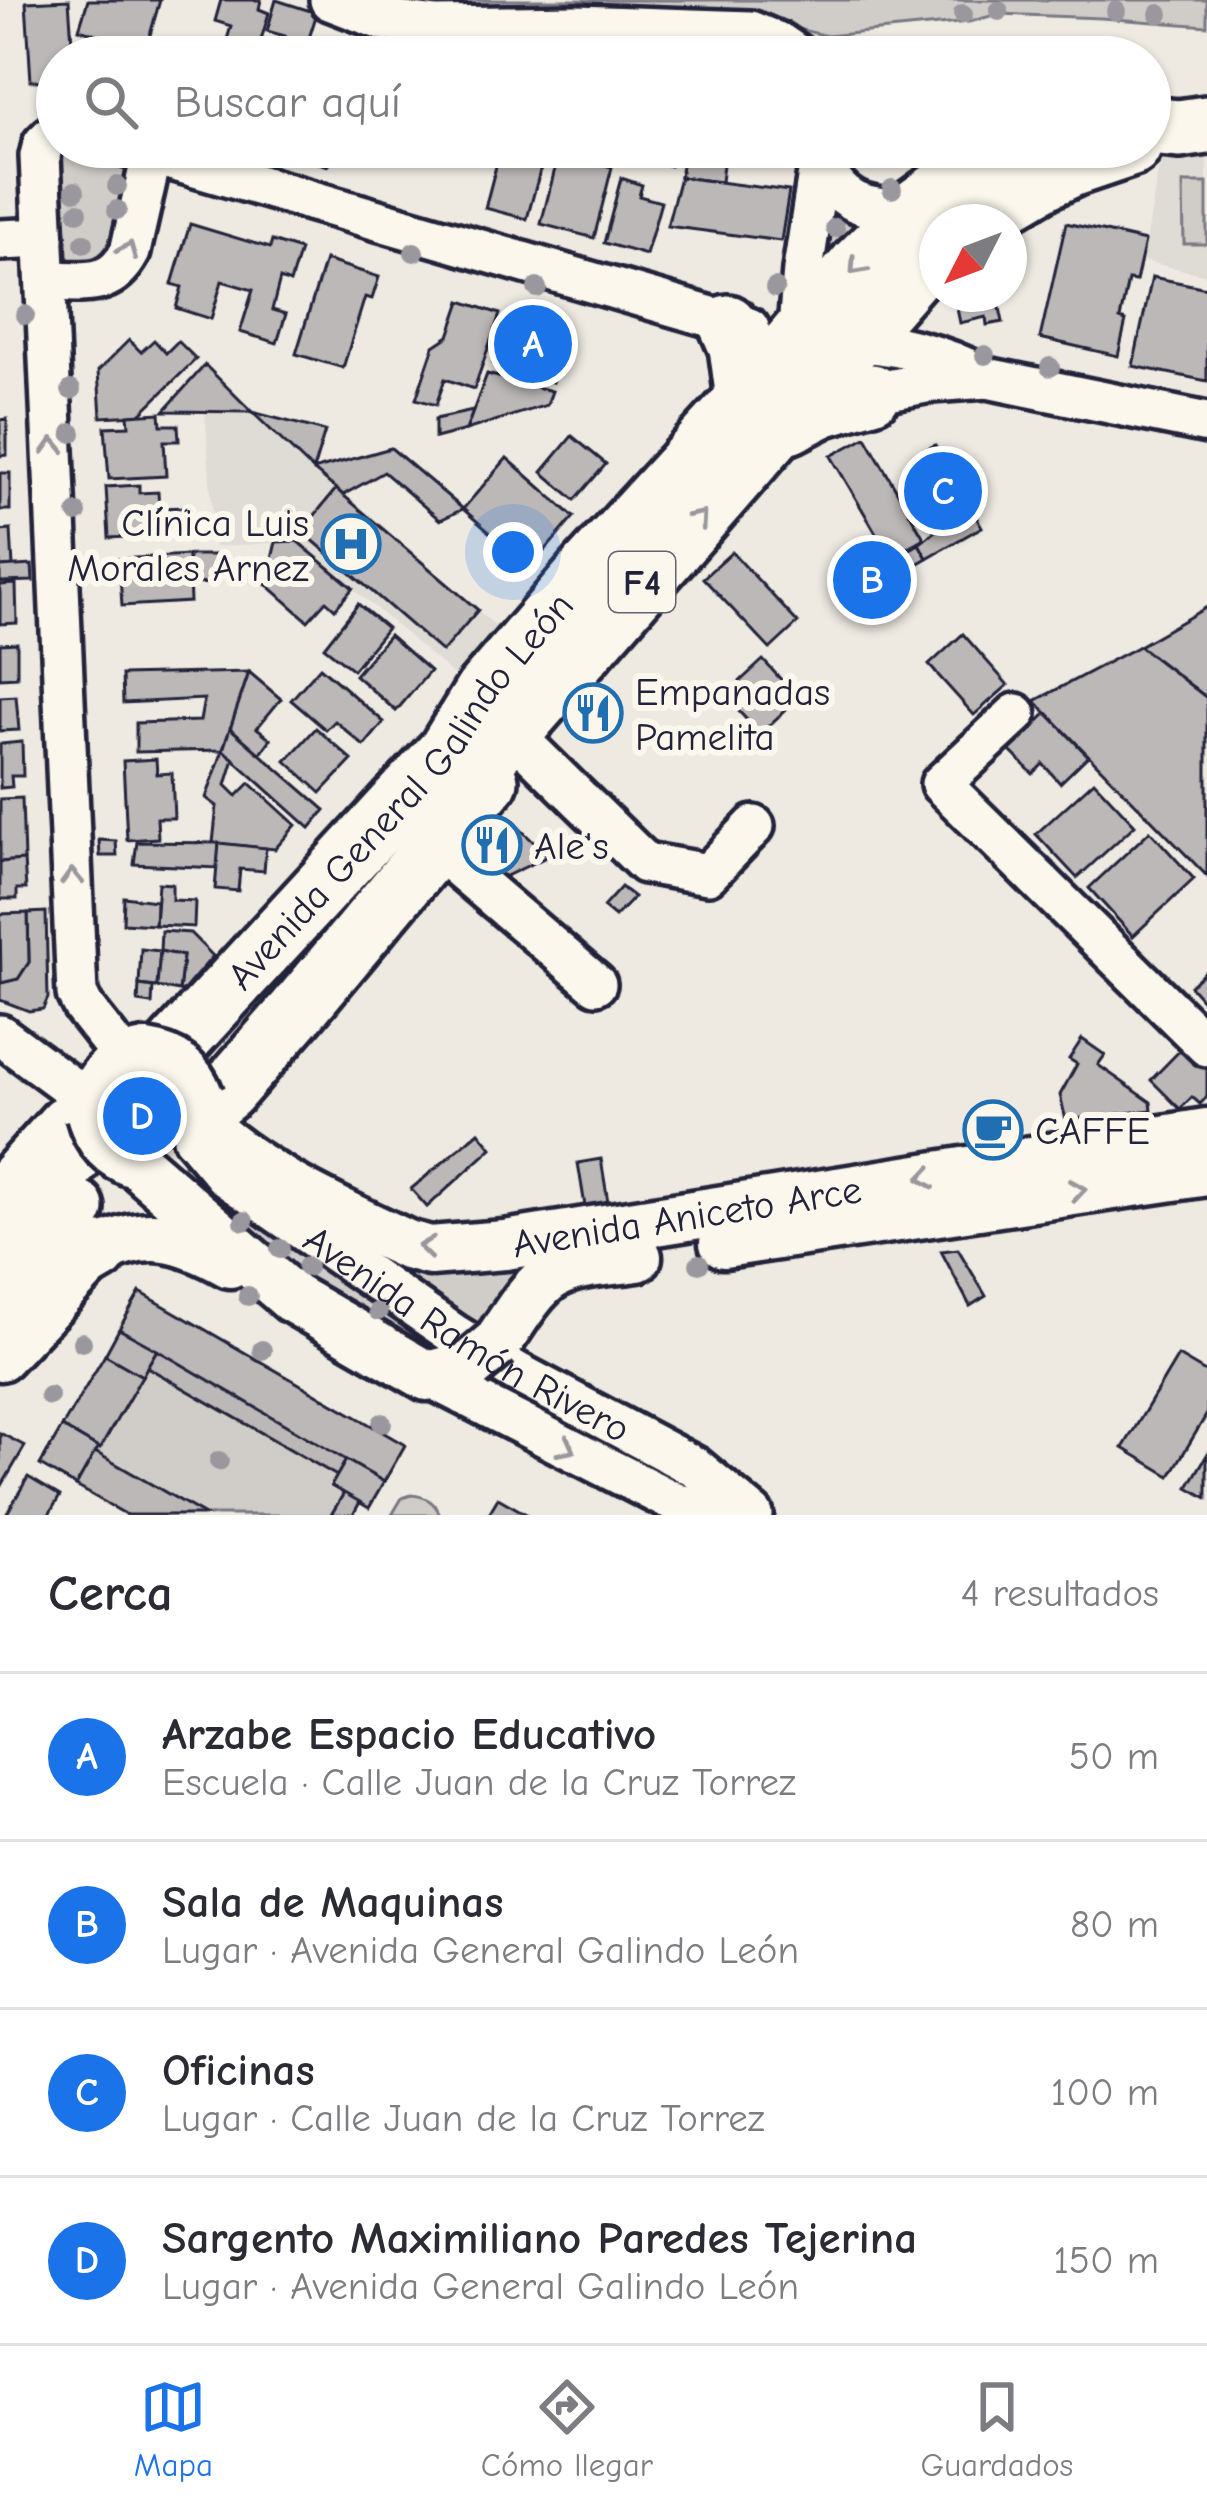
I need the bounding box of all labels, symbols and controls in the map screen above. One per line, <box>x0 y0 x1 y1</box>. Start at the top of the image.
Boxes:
search box <box>36 36 1171 168</box>
icon: search <box>78 69 144 135</box>
text: Buscar aquí <box>174 76 401 128</box>
north arrow <box>919 204 1027 312</box>
one-way arrow <box>113 240 138 261</box>
one-way arrow <box>850 254 872 275</box>
pin: A <box>494 299 572 389</box>
one-way arrow <box>41 436 67 455</box>
pin: C <box>904 446 982 536</box>
place label: Clínica Luis Morales Arnez <box>67 501 309 591</box>
one-way arrow <box>685 510 706 531</box>
hospital icon: Clínica Luis Morales Arnez <box>320 513 382 575</box>
your location <box>483 522 543 582</box>
pin: B <box>833 535 911 625</box>
road number: F4 <box>609 552 675 612</box>
street label: Avenida General Galindo León <box>218 584 583 999</box>
place label: Empanadas Pamelita <box>635 670 830 760</box>
restaurant icon: Empanadas Pamelita <box>562 682 624 744</box>
restaurant icon: Ale's <box>461 814 523 876</box>
place label: Ale's <box>534 824 609 869</box>
one-way arrow <box>59 867 85 886</box>
pin: D <box>103 1071 181 1161</box>
cafe icon: CAFFE <box>962 1099 1024 1161</box>
place label: CAFFE <box>1035 1109 1150 1154</box>
one-way arrow <box>916 1164 936 1189</box>
street label: Avenida Aniceto Arce <box>509 1167 865 1267</box>
one-way arrow <box>1068 1178 1088 1204</box>
street label: Avenida Ramón Rivero <box>295 1217 637 1452</box>
one-way arrow <box>416 1235 436 1261</box>
one-way arrow <box>555 1433 576 1457</box>
text: Cerca <box>48 1564 173 1623</box>
text: 4 resultados <box>961 1571 1159 1616</box>
text: Arzabe Espacio Educativo <box>162 1708 656 1760</box>
text: A <box>76 1734 98 1779</box>
text: 50 m <box>1069 1734 1159 1779</box>
text: Escuela · Calle Juan de la Cruz Torrez <box>162 1760 796 1805</box>
text: Sala de Maquinas <box>162 1876 503 1928</box>
text: B <box>75 1902 99 1947</box>
text: 80 m <box>1070 1902 1159 1947</box>
text: Lugar · Avenida General Galindo León <box>162 1928 799 1973</box>
text: Oficinas <box>162 2044 315 2096</box>
text: C <box>75 2070 99 2115</box>
text: 100 m <box>1051 2070 1159 2115</box>
text: Lugar · Calle Juan de la Cruz Torrez <box>162 2096 765 2141</box>
text: Sargento Maximiliano Paredes Tejerina <box>162 2212 917 2264</box>
text: D <box>75 2238 99 2283</box>
text: 150 m <box>1053 2238 1159 2283</box>
text: Lugar · Avenida General Galindo León <box>162 2264 799 2309</box>
tab: Mapa <box>134 2374 213 2484</box>
tab: Cómo llegar <box>481 2374 653 2484</box>
tab: Guardados <box>921 2374 1073 2484</box>

